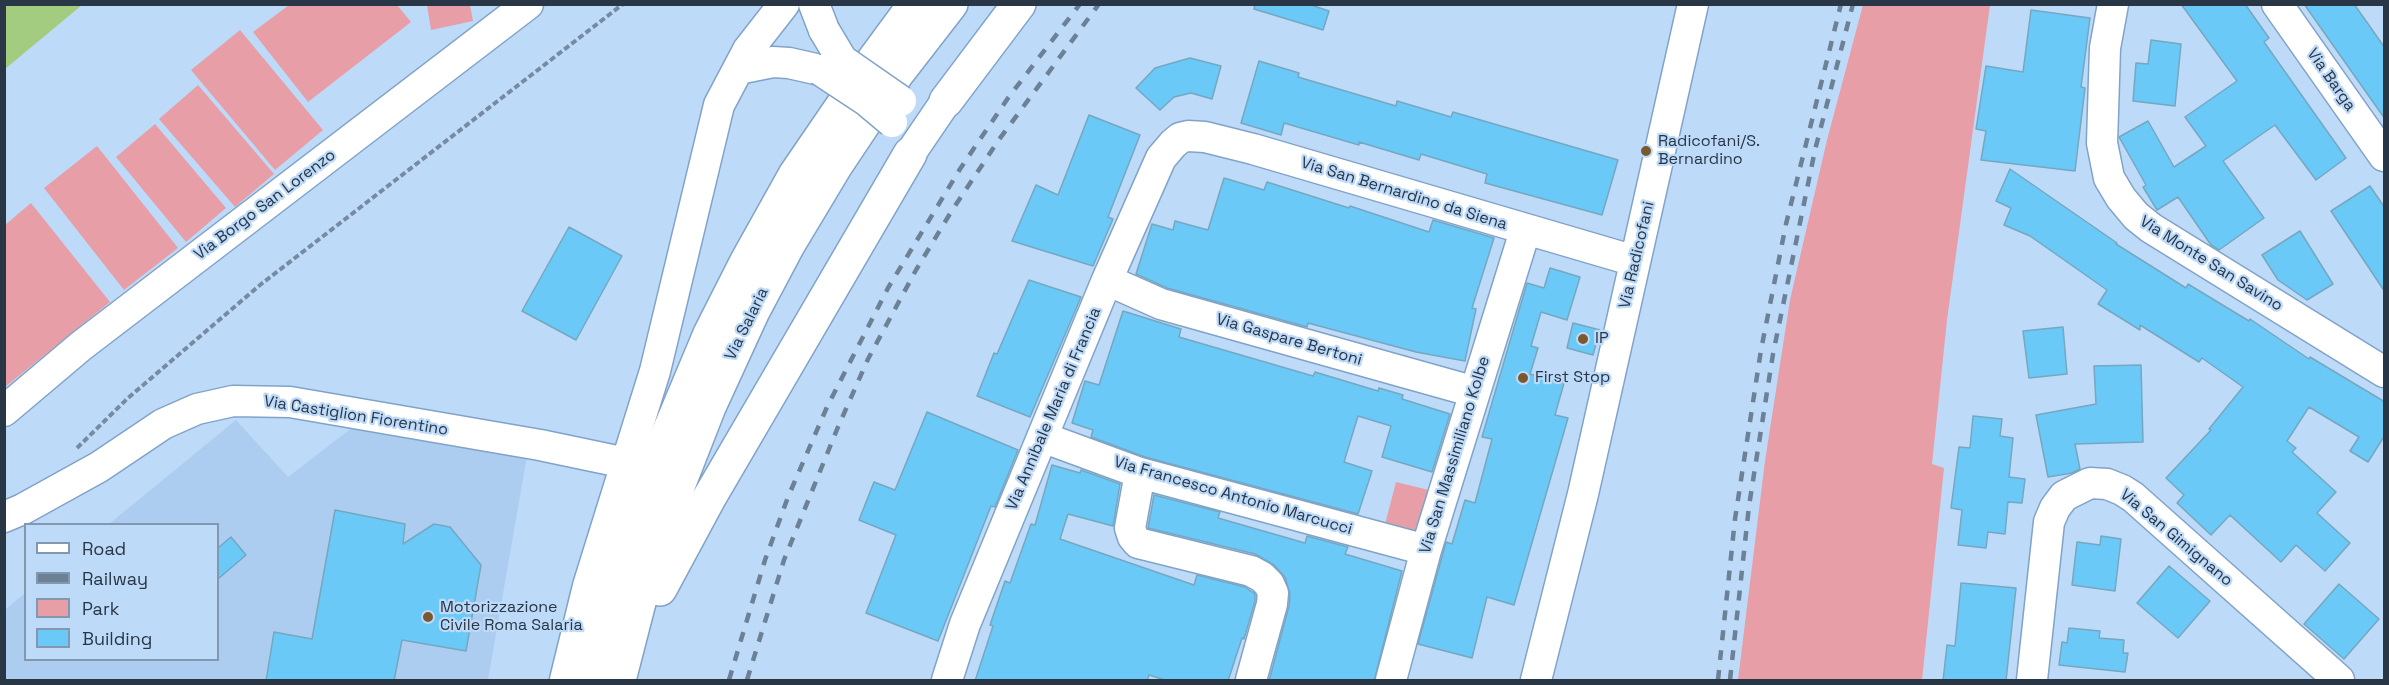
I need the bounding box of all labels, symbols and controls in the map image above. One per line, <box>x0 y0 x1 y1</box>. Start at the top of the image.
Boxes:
street label: Via Barga <box>2302 45 2360 115</box>
place label: Radicofani/S. Bernardino <box>1658 132 1760 170</box>
marker: Radicofani/S. Bernardino <box>1639 144 1653 158</box>
street label: Via Borgo San Lorenzo <box>191 146 339 264</box>
street label: Via San Bernardino da Siena <box>1299 153 1509 235</box>
street label: Via Radicofani <box>1615 200 1659 310</box>
street label: Via Monte San Savino <box>2136 212 2286 316</box>
street label: Via Salaria <box>721 285 773 363</box>
street label: Via Annibale Maria di Francia <box>1002 305 1106 513</box>
street label: Via Gaspare Bertoni <box>1214 310 1364 370</box>
place label: IP <box>1595 329 1609 349</box>
marker: IP <box>1576 332 1590 346</box>
street label: Via San Massimiliano Kolbe <box>1416 354 1494 556</box>
place label: First Stop <box>1535 368 1610 388</box>
marker: First Stop <box>1516 371 1530 385</box>
street label: Via Castiglion Fiorentino <box>263 392 449 440</box>
street label: Via Francesco Antonio Marcucci <box>1112 453 1354 539</box>
street label: Via San Gimignano <box>2116 485 2236 591</box>
legend <box>24 523 219 661</box>
text: Road <box>82 537 126 560</box>
text: Railway <box>82 567 148 590</box>
text: Park <box>82 597 119 620</box>
place label: Motorizzazione Civile Roma Salaria <box>440 598 583 636</box>
marker: Motorizzazione Civile Roma Salaria <box>421 610 435 624</box>
text: Building <box>82 627 152 650</box>

